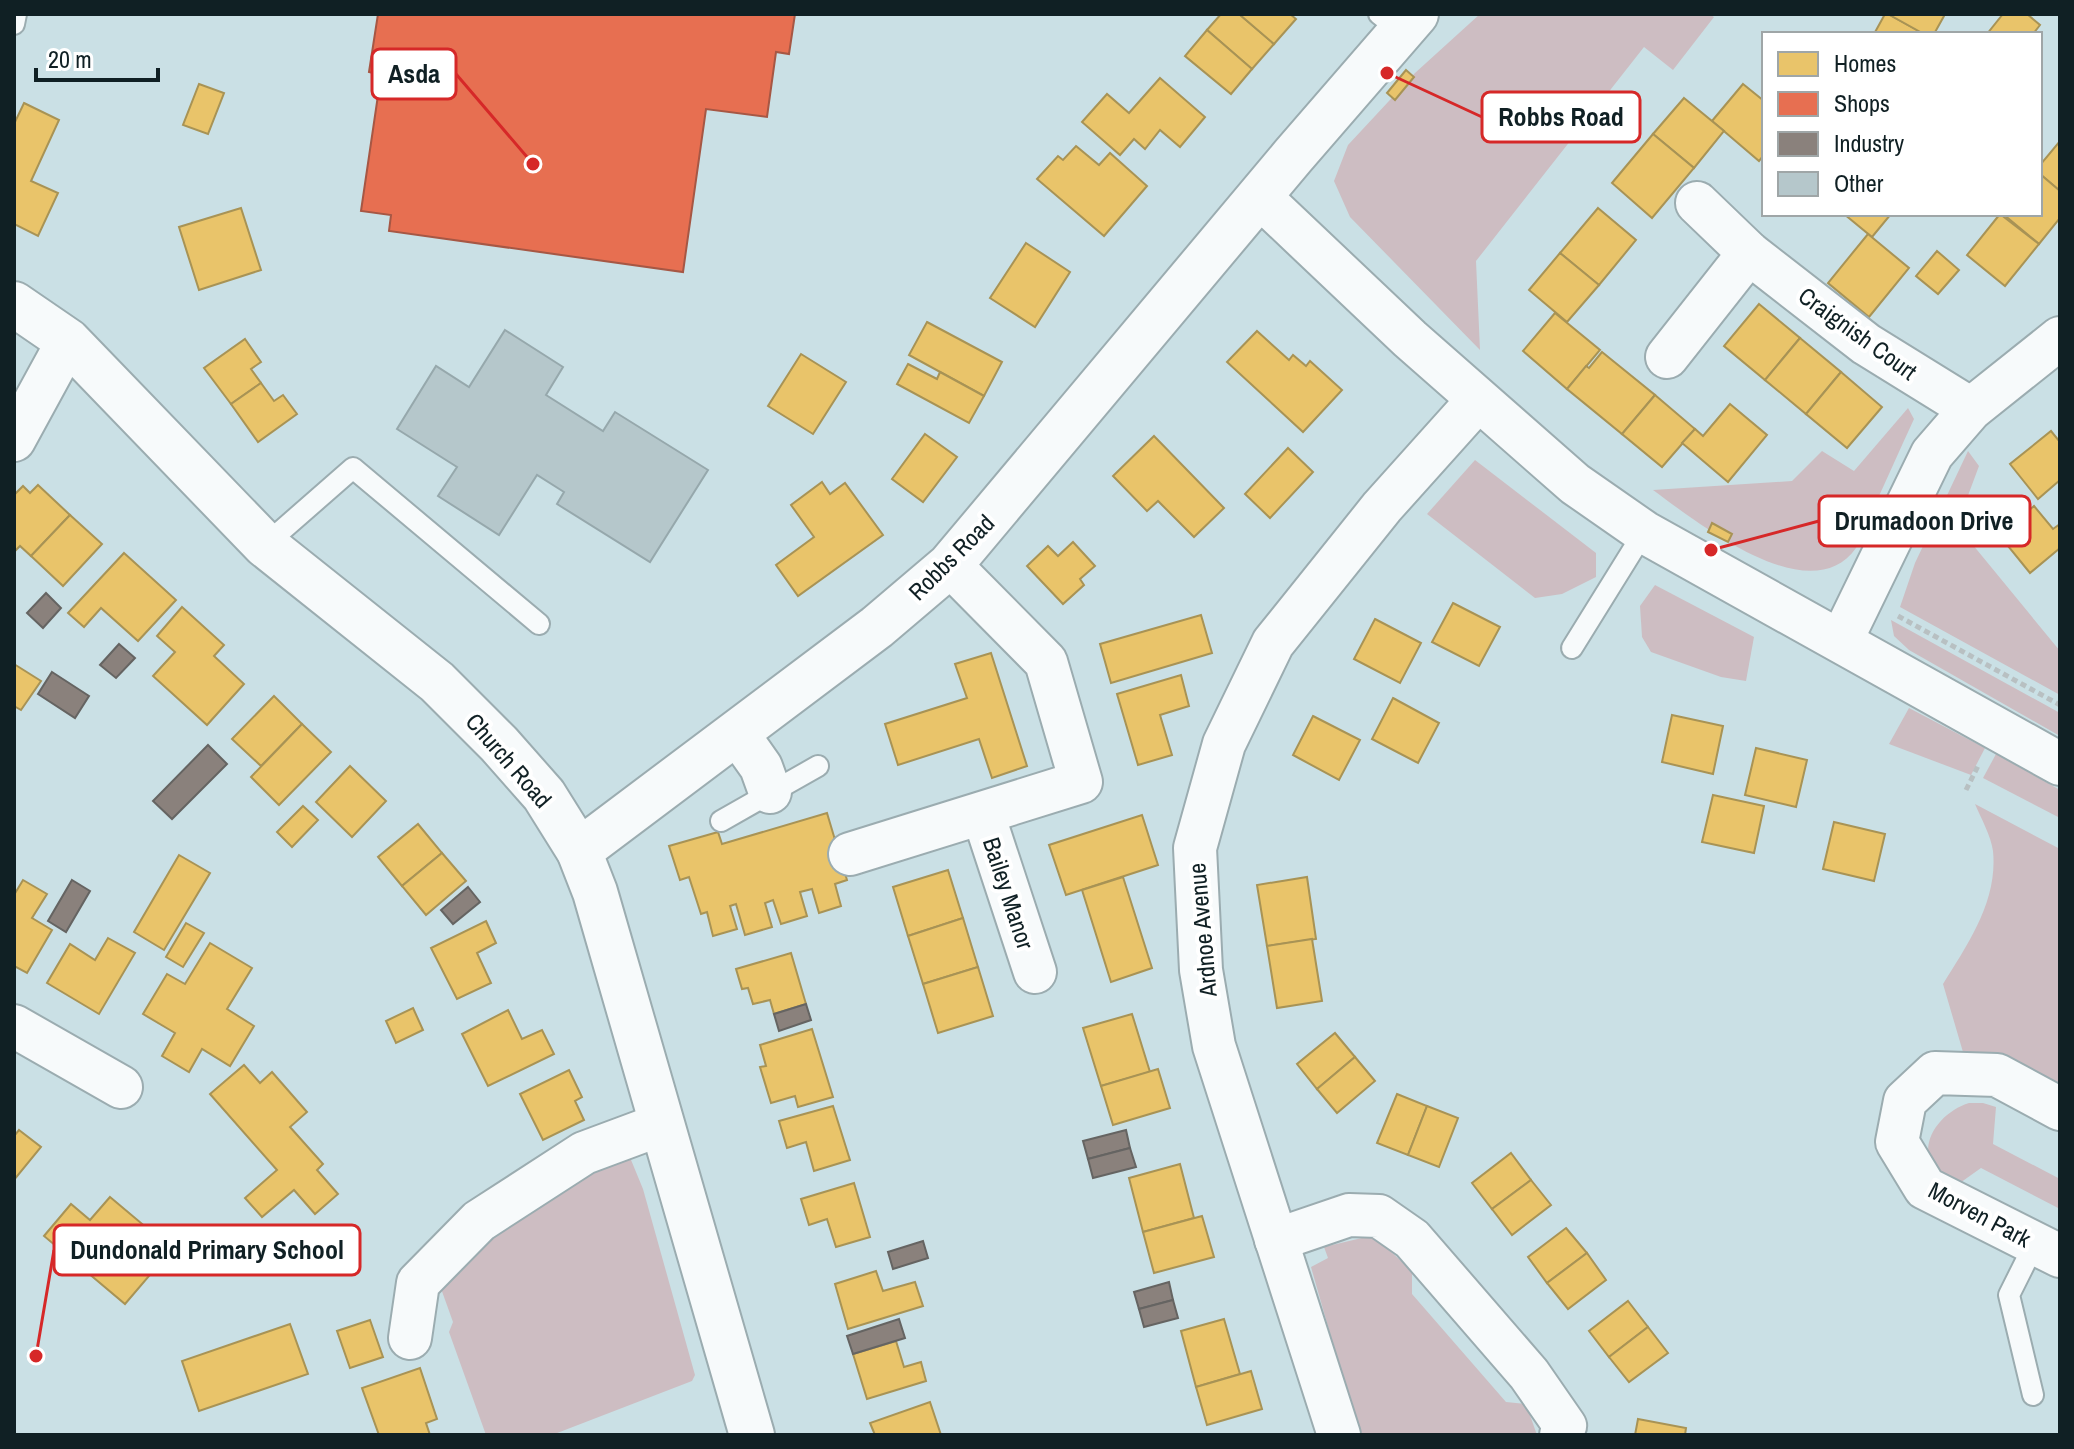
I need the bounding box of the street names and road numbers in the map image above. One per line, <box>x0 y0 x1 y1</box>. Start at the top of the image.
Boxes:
street label: Craignish Court <box>1792 279 1924 387</box>
street label: Robbs Road <box>901 507 1001 607</box>
street label: Church Road <box>459 706 559 814</box>
street label: Bailey Manor <box>976 833 1042 954</box>
street label: Ardnoe Avenue <box>1180 862 1224 999</box>
street label: Morven Park <box>1923 1174 2037 1254</box>

